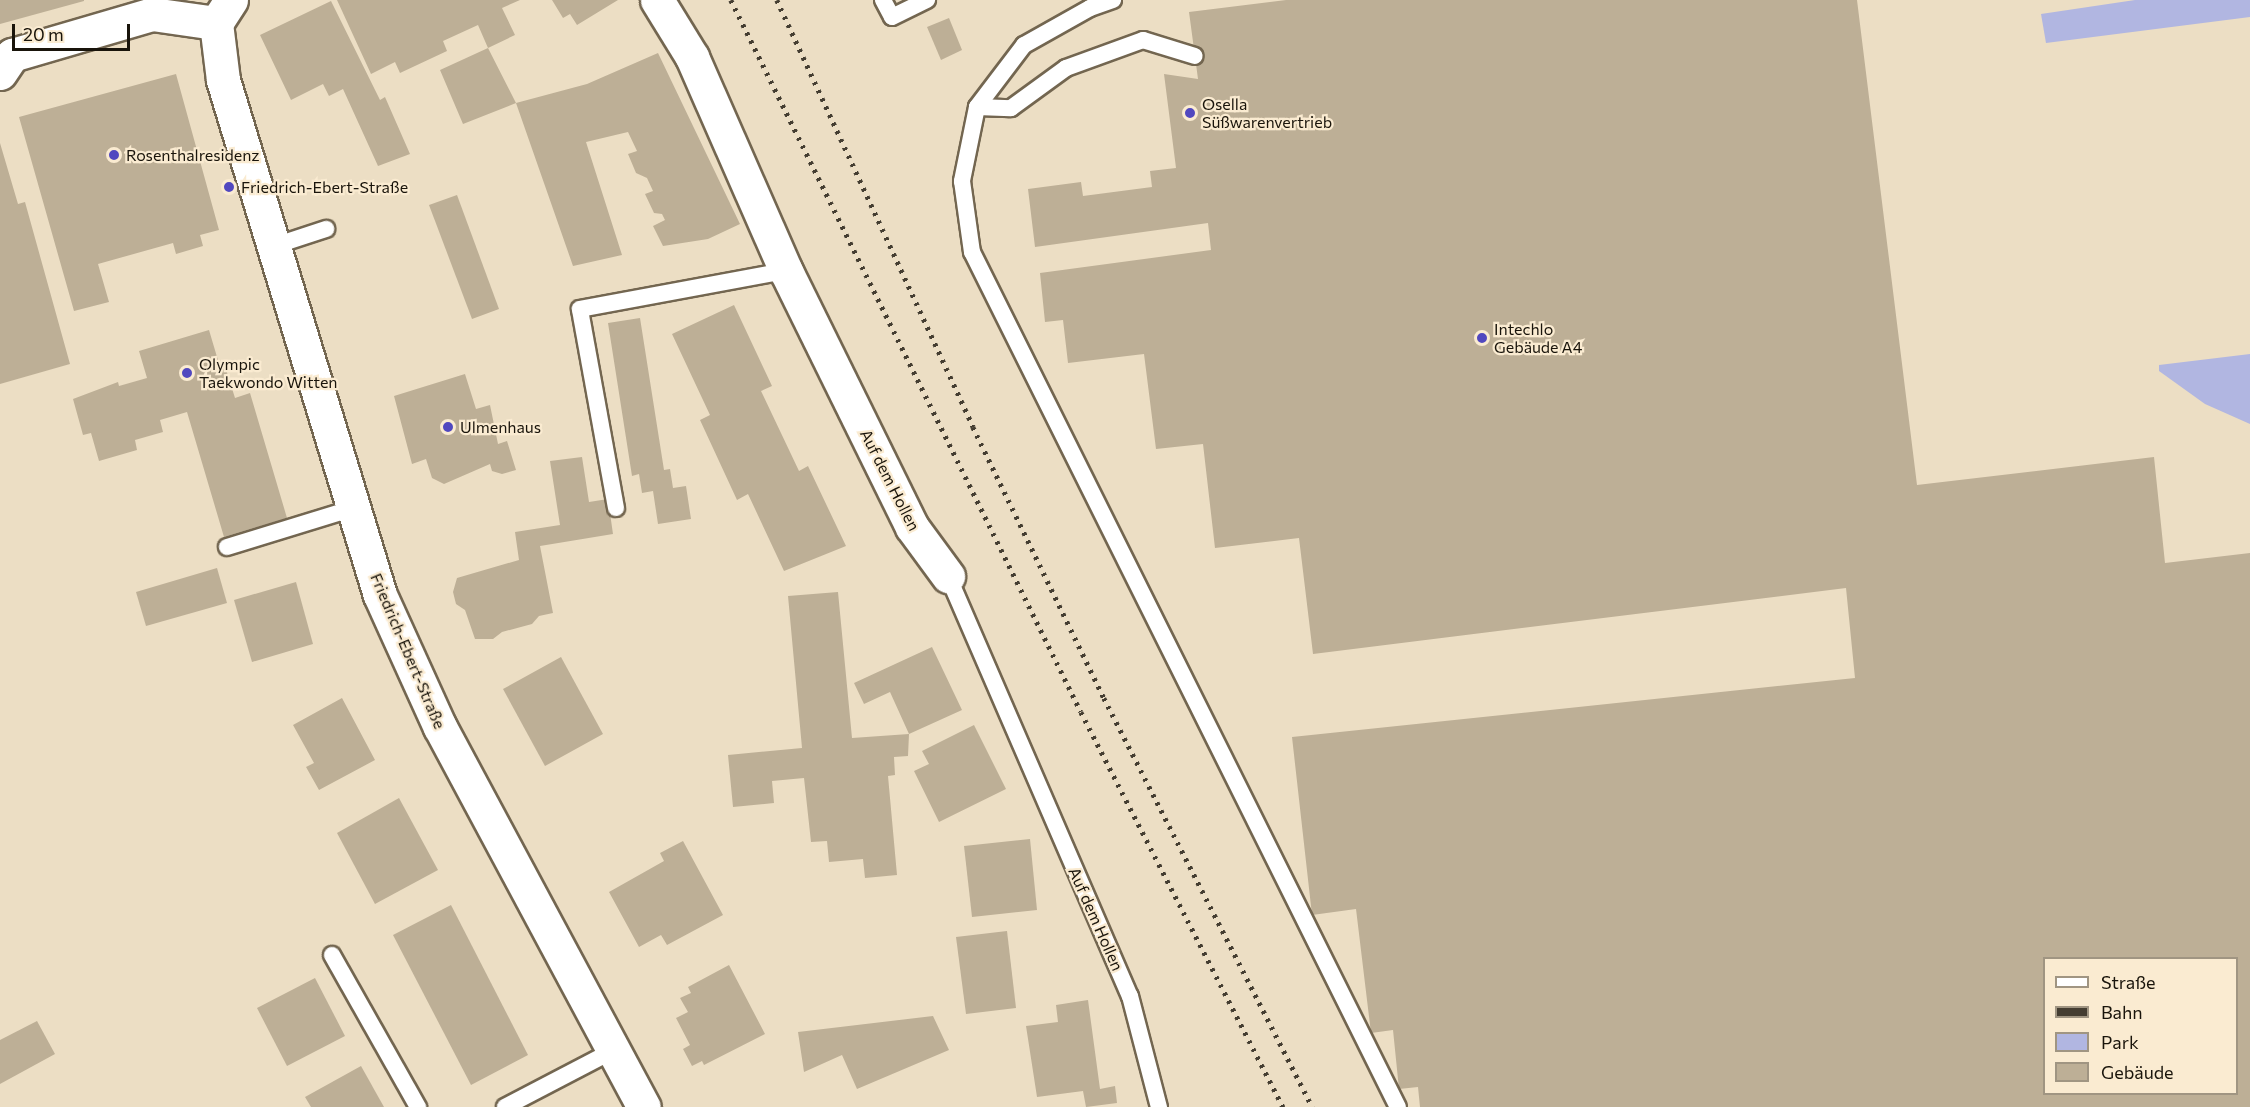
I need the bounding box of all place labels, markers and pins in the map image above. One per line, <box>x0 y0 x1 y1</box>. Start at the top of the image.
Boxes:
place label: Osella Süßwarenvertrieb <box>1202 94 1332 132</box>
marker: Osella Süßwarenvertrieb <box>1183 106 1197 120</box>
place label: Rosenthalresidenz <box>126 145 259 165</box>
marker: Rosenthalresidenz <box>107 148 121 162</box>
place label: Friedrich-Ebert-Straße <box>241 177 408 197</box>
marker: Friedrich-Ebert-Straße <box>222 180 236 194</box>
place label: Intechlo Gebäude A4 <box>1494 319 1582 357</box>
marker: Intechlo Gebäude A4 <box>1475 331 1489 345</box>
place label: Olympic Taekwondo Witten <box>199 354 338 392</box>
marker: Olympic Taekwondo Witten <box>180 366 194 380</box>
place label: Ulmenhaus <box>460 417 541 437</box>
marker: Ulmenhaus <box>441 420 455 434</box>

